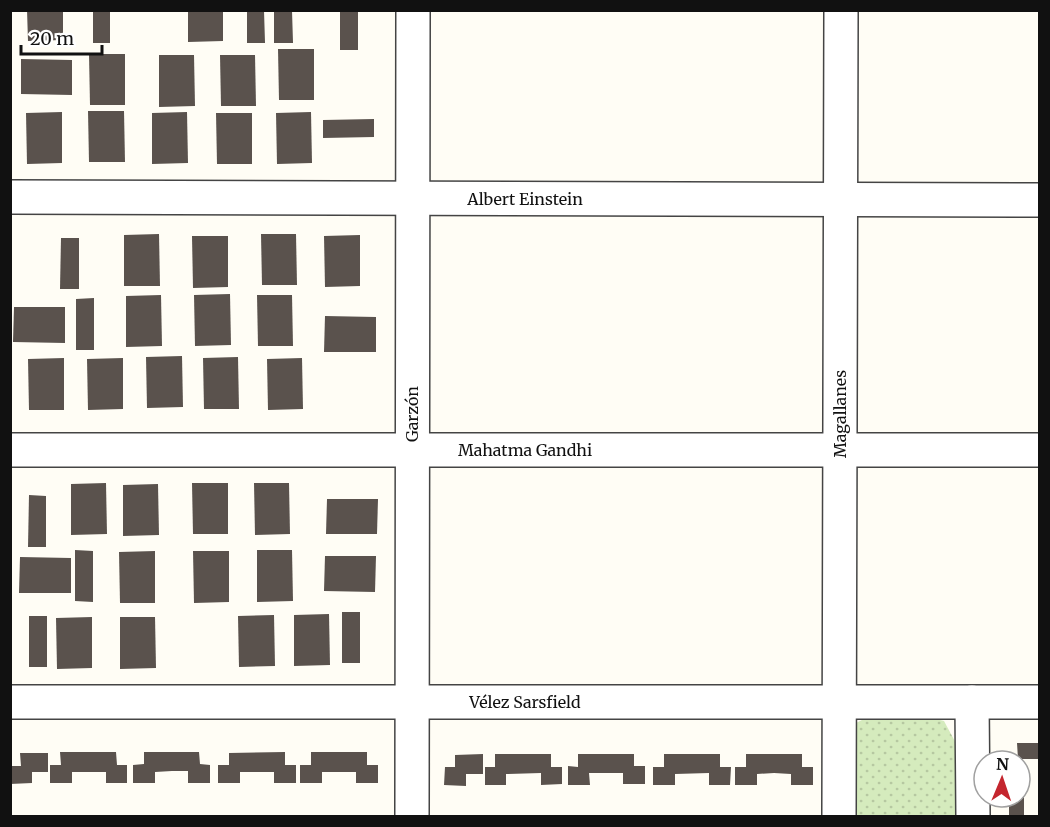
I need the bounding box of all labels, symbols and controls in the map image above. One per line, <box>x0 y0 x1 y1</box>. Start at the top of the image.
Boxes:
scale bar <box>21 18 102 56</box>
text: 20 m <box>30 27 74 50</box>
street label: Albert Einstein <box>466 189 583 209</box>
street label: Magallanes <box>830 370 850 458</box>
street label: Garzón <box>402 386 422 442</box>
street label: Mahatma Gandhi <box>458 440 592 460</box>
street label: Vélez Sarsfield <box>468 692 581 712</box>
north arrow <box>972 749 1032 809</box>
text: N <box>996 754 1010 774</box>

